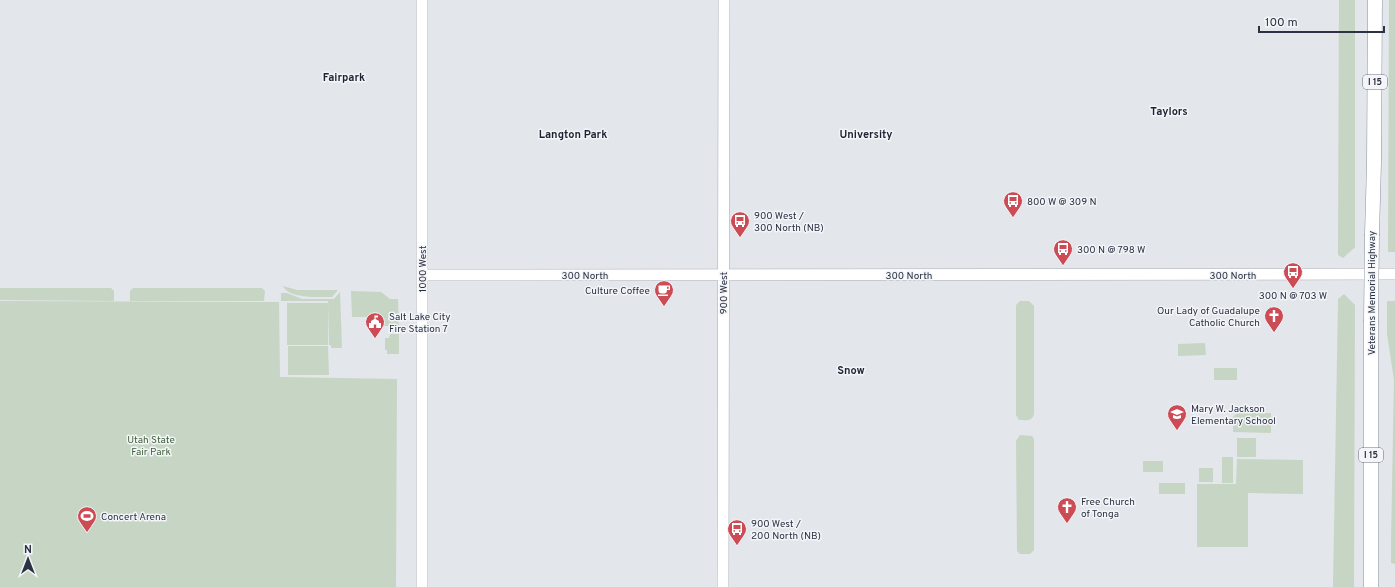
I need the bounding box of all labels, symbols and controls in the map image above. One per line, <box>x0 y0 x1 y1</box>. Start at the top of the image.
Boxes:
scale bar <box>1259 8 1384 34</box>
text: 100 m <box>1265 15 1298 31</box>
district label: Fairpark <box>323 71 365 85</box>
road number: I 15 <box>1363 75 1387 89</box>
district label: Taylors <box>1150 105 1188 119</box>
district label: Langton Park <box>539 128 607 142</box>
district label: University <box>840 128 893 142</box>
bus stop icon: 800 W @ 309 N <box>1002 190 1024 218</box>
place label: 800 W @ 309 N <box>1027 196 1097 209</box>
bus stop icon: 900 West / 300 North (NB) <box>729 210 751 238</box>
place label: 900 West / 300 North (NB) <box>754 210 824 235</box>
street label: Veterans Memorial Highway <box>1366 231 1379 355</box>
bus stop icon: 300 N @ 798 W <box>1052 238 1074 266</box>
place label: 300 N @ 798 W <box>1077 244 1145 257</box>
street label: 1000 West <box>417 245 430 292</box>
bus stop icon: 300 N @ 703 W <box>1282 261 1304 289</box>
street label: 300 North <box>562 270 608 283</box>
street label: 300 North <box>886 270 932 283</box>
street label: 300 North <box>1210 270 1256 283</box>
street label: 900 West <box>718 271 731 314</box>
cafe icon: Culture Coffee <box>653 279 675 307</box>
place label: Culture Coffee <box>585 285 650 298</box>
place label: 300 N @ 703 W <box>1259 290 1327 303</box>
place label: Our Lady of Guadalupe Catholic Church <box>1157 305 1260 330</box>
church icon: Our Lady of Guadalupe Catholic Church <box>1263 305 1285 333</box>
public building icon: Salt Lake City Fire Station 7 <box>364 311 386 339</box>
place label: Salt Lake City Fire Station 7 <box>389 311 451 336</box>
district label: Snow <box>837 364 865 378</box>
school or university icon: Mary W. Jackson Elementary School <box>1166 403 1188 431</box>
place label: Mary W. Jackson Elementary School <box>1191 403 1276 428</box>
park label: Utah State Fair Park <box>127 434 175 459</box>
road number: I 15 <box>1359 448 1383 462</box>
church icon: Free Church of Tonga <box>1056 496 1078 524</box>
place label: Free Church of Tonga <box>1081 496 1135 521</box>
sports icon: Concert Arena <box>76 505 98 533</box>
place label: Concert Arena <box>101 511 166 524</box>
bus stop icon: 900 West / 200 North (NB) <box>726 518 748 546</box>
place label: 900 West / 200 North (NB) <box>751 518 821 543</box>
north arrow <box>8 539 48 579</box>
text: N <box>24 543 32 557</box>

